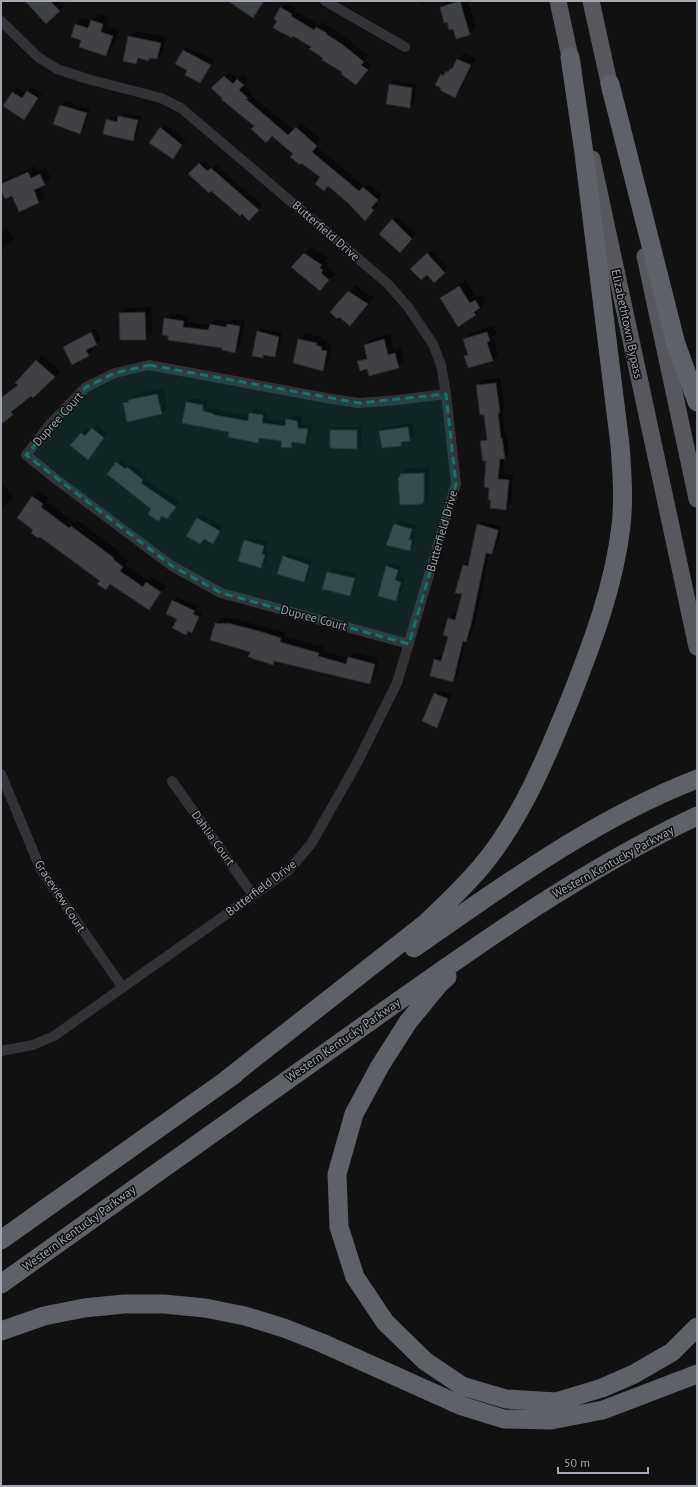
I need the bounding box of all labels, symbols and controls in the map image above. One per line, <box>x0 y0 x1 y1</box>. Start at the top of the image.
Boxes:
street label: Butterfield Drive <box>290 197 363 264</box>
street label: Elizabethtown Bypass <box>609 268 646 380</box>
street label: Dupree Court <box>29 388 86 449</box>
street label: Butterfield Drive <box>423 488 460 573</box>
street label: Dupree Court <box>279 601 349 634</box>
street label: Dahlia Court <box>189 807 238 868</box>
street label: Western Kentucky Parkway <box>550 822 676 901</box>
street label: Butterfield Drive <box>223 856 299 919</box>
street label: Graceview Court <box>32 857 89 935</box>
street label: Western Kentucky Parkway <box>283 994 403 1085</box>
street label: Western Kentucky Parkway <box>19 1181 139 1274</box>
scale bar <box>558 1449 648 1475</box>
text: 50 m <box>564 1455 590 1470</box>

